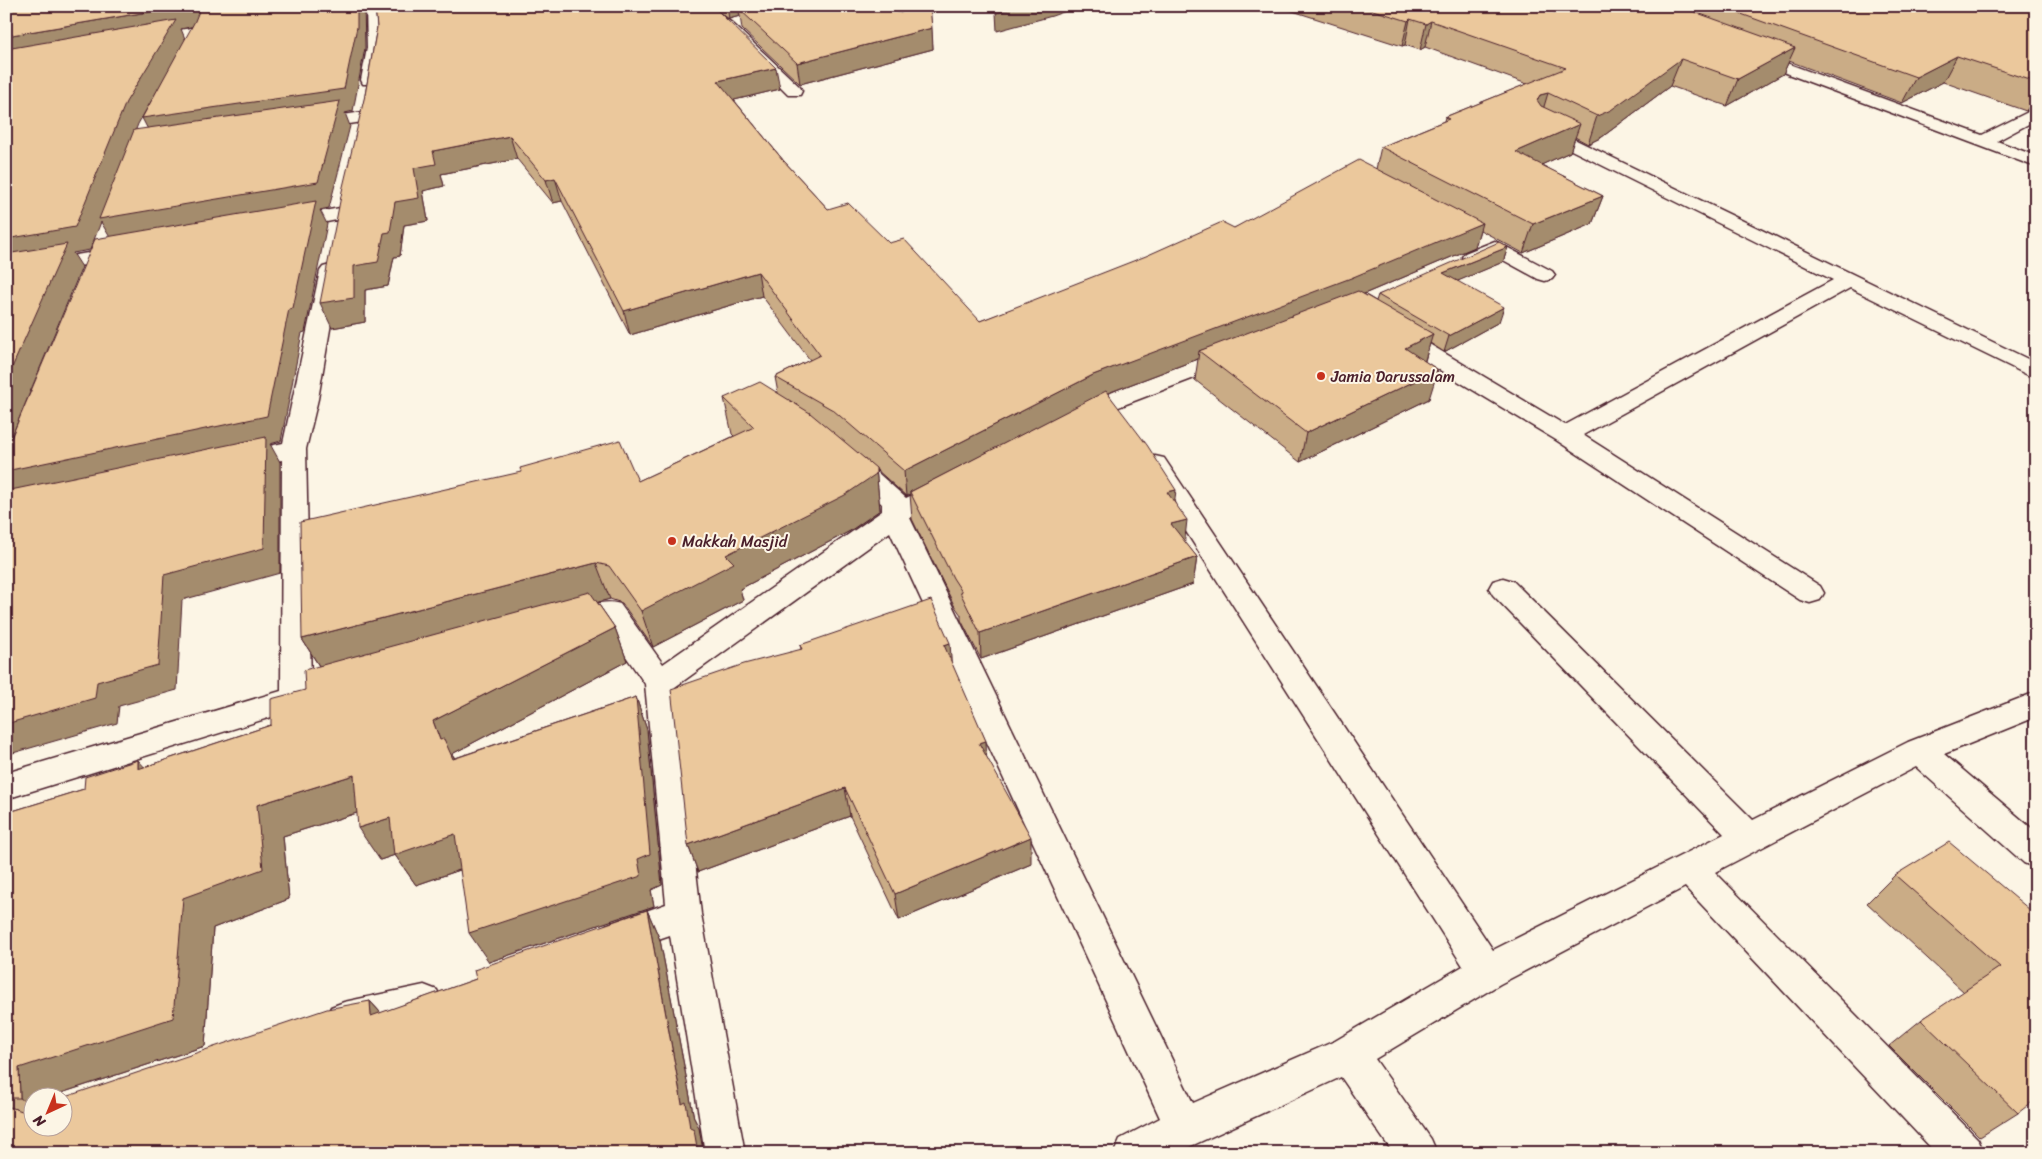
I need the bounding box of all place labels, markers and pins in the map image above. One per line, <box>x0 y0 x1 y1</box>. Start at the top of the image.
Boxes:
place label: Jamia Darussalam <box>1330 362 1455 391</box>
marker: Jamia Darussalam <box>1315 370 1327 382</box>
place label: Makkah Masjid <box>682 527 789 556</box>
marker: Makkah Masjid <box>666 535 678 547</box>

